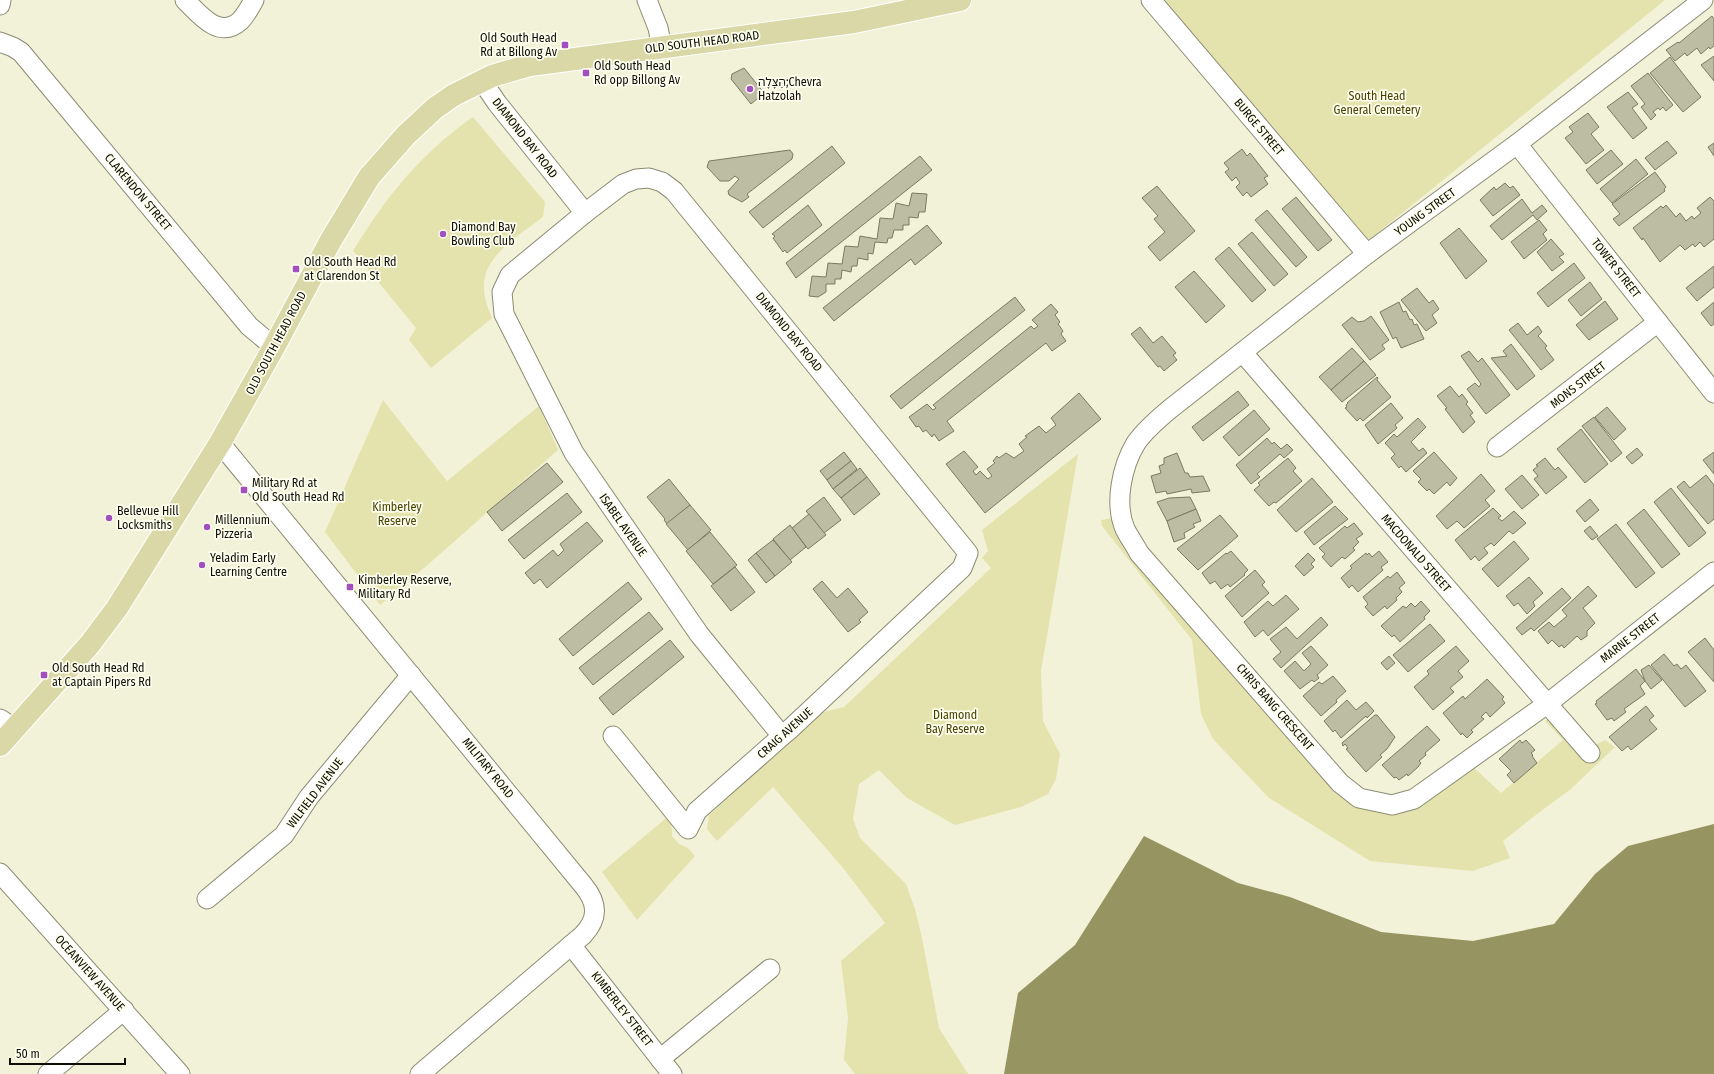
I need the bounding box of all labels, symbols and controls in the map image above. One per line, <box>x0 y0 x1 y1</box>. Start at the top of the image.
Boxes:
street label: OLD SOUTH HEAD ROAD <box>644 28 760 56</box>
place label: Old South Head Rd at Billong Av <box>480 31 558 59</box>
marker: Old South Head Rd at Billong Av <box>560 40 570 50</box>
place label: Old South Head Rd opp Billong Av <box>594 59 681 87</box>
marker: Old South Head Rd opp Billong Av <box>581 68 591 78</box>
place label: הַצָּלָה;Chevra Hatzolah <box>758 75 822 103</box>
marker: הַצָּלָה;Chevra Hatzolah <box>745 84 755 94</box>
park label: South Head General Cemetery <box>1334 89 1421 117</box>
street label: DIAMOND BAY ROAD <box>489 95 561 181</box>
street label: BURGE STREET <box>1231 96 1287 159</box>
street label: CLARENDON STREET <box>102 151 175 234</box>
street label: YOUNG STREET <box>1392 185 1459 239</box>
place label: Diamond Bay Bowling Club <box>451 220 516 248</box>
marker: Diamond Bay Bowling Club <box>438 229 448 239</box>
street label: TOWER STREET <box>1589 236 1644 301</box>
place label: Old South Head Rd at Clarendon St <box>304 255 397 283</box>
marker: Old South Head Rd at Clarendon St <box>291 264 301 274</box>
street label: OLD SOUTH HEAD ROAD <box>243 289 309 397</box>
street label: DIAMOND BAY ROAD <box>753 290 825 374</box>
street label: MONS STREET <box>1547 359 1609 411</box>
place label: Military Rd at Old South Head Rd <box>252 476 345 504</box>
marker: Military Rd at Old South Head Rd <box>239 485 249 495</box>
street label: ISABEL AVENUE <box>596 491 650 559</box>
park label: Kimberley Reserve <box>372 500 422 528</box>
place label: Bellevue Hill Locksmiths <box>117 504 179 532</box>
street label: MACDONALD STREET <box>1378 511 1454 595</box>
marker: Bellevue Hill Locksmiths <box>104 513 114 523</box>
place label: Millennium Pizzeria <box>215 513 270 541</box>
marker: Millennium Pizzeria <box>202 522 212 532</box>
place label: Yeladim Early Learning Centre <box>210 551 287 579</box>
marker: Yeladim Early Learning Centre <box>197 560 207 570</box>
place label: Kimberley Reserve, Military Rd <box>358 573 451 601</box>
marker: Kimberley Reserve, Military Rd <box>345 582 355 592</box>
street label: MARNE STREET <box>1597 610 1663 666</box>
place label: Old South Head Rd at Captain Pipers Rd <box>52 661 151 689</box>
street label: CHRIS BANG CRESCENT <box>1234 661 1317 754</box>
marker: Old South Head Rd at Captain Pipers Rd <box>39 670 49 680</box>
street label: CRAIG AVENUE <box>754 704 816 762</box>
park label: Diamond Bay Reserve <box>925 708 985 736</box>
street label: MILITARY ROAD <box>459 735 517 801</box>
street label: WILFIELD AVENUE <box>284 755 346 831</box>
street label: OCEANVIEW AVENUE <box>52 932 128 1014</box>
street label: KIMBERLEY STREET <box>588 969 656 1050</box>
scale bar <box>10 1040 125 1066</box>
text: 50 m <box>16 1047 40 1061</box>

